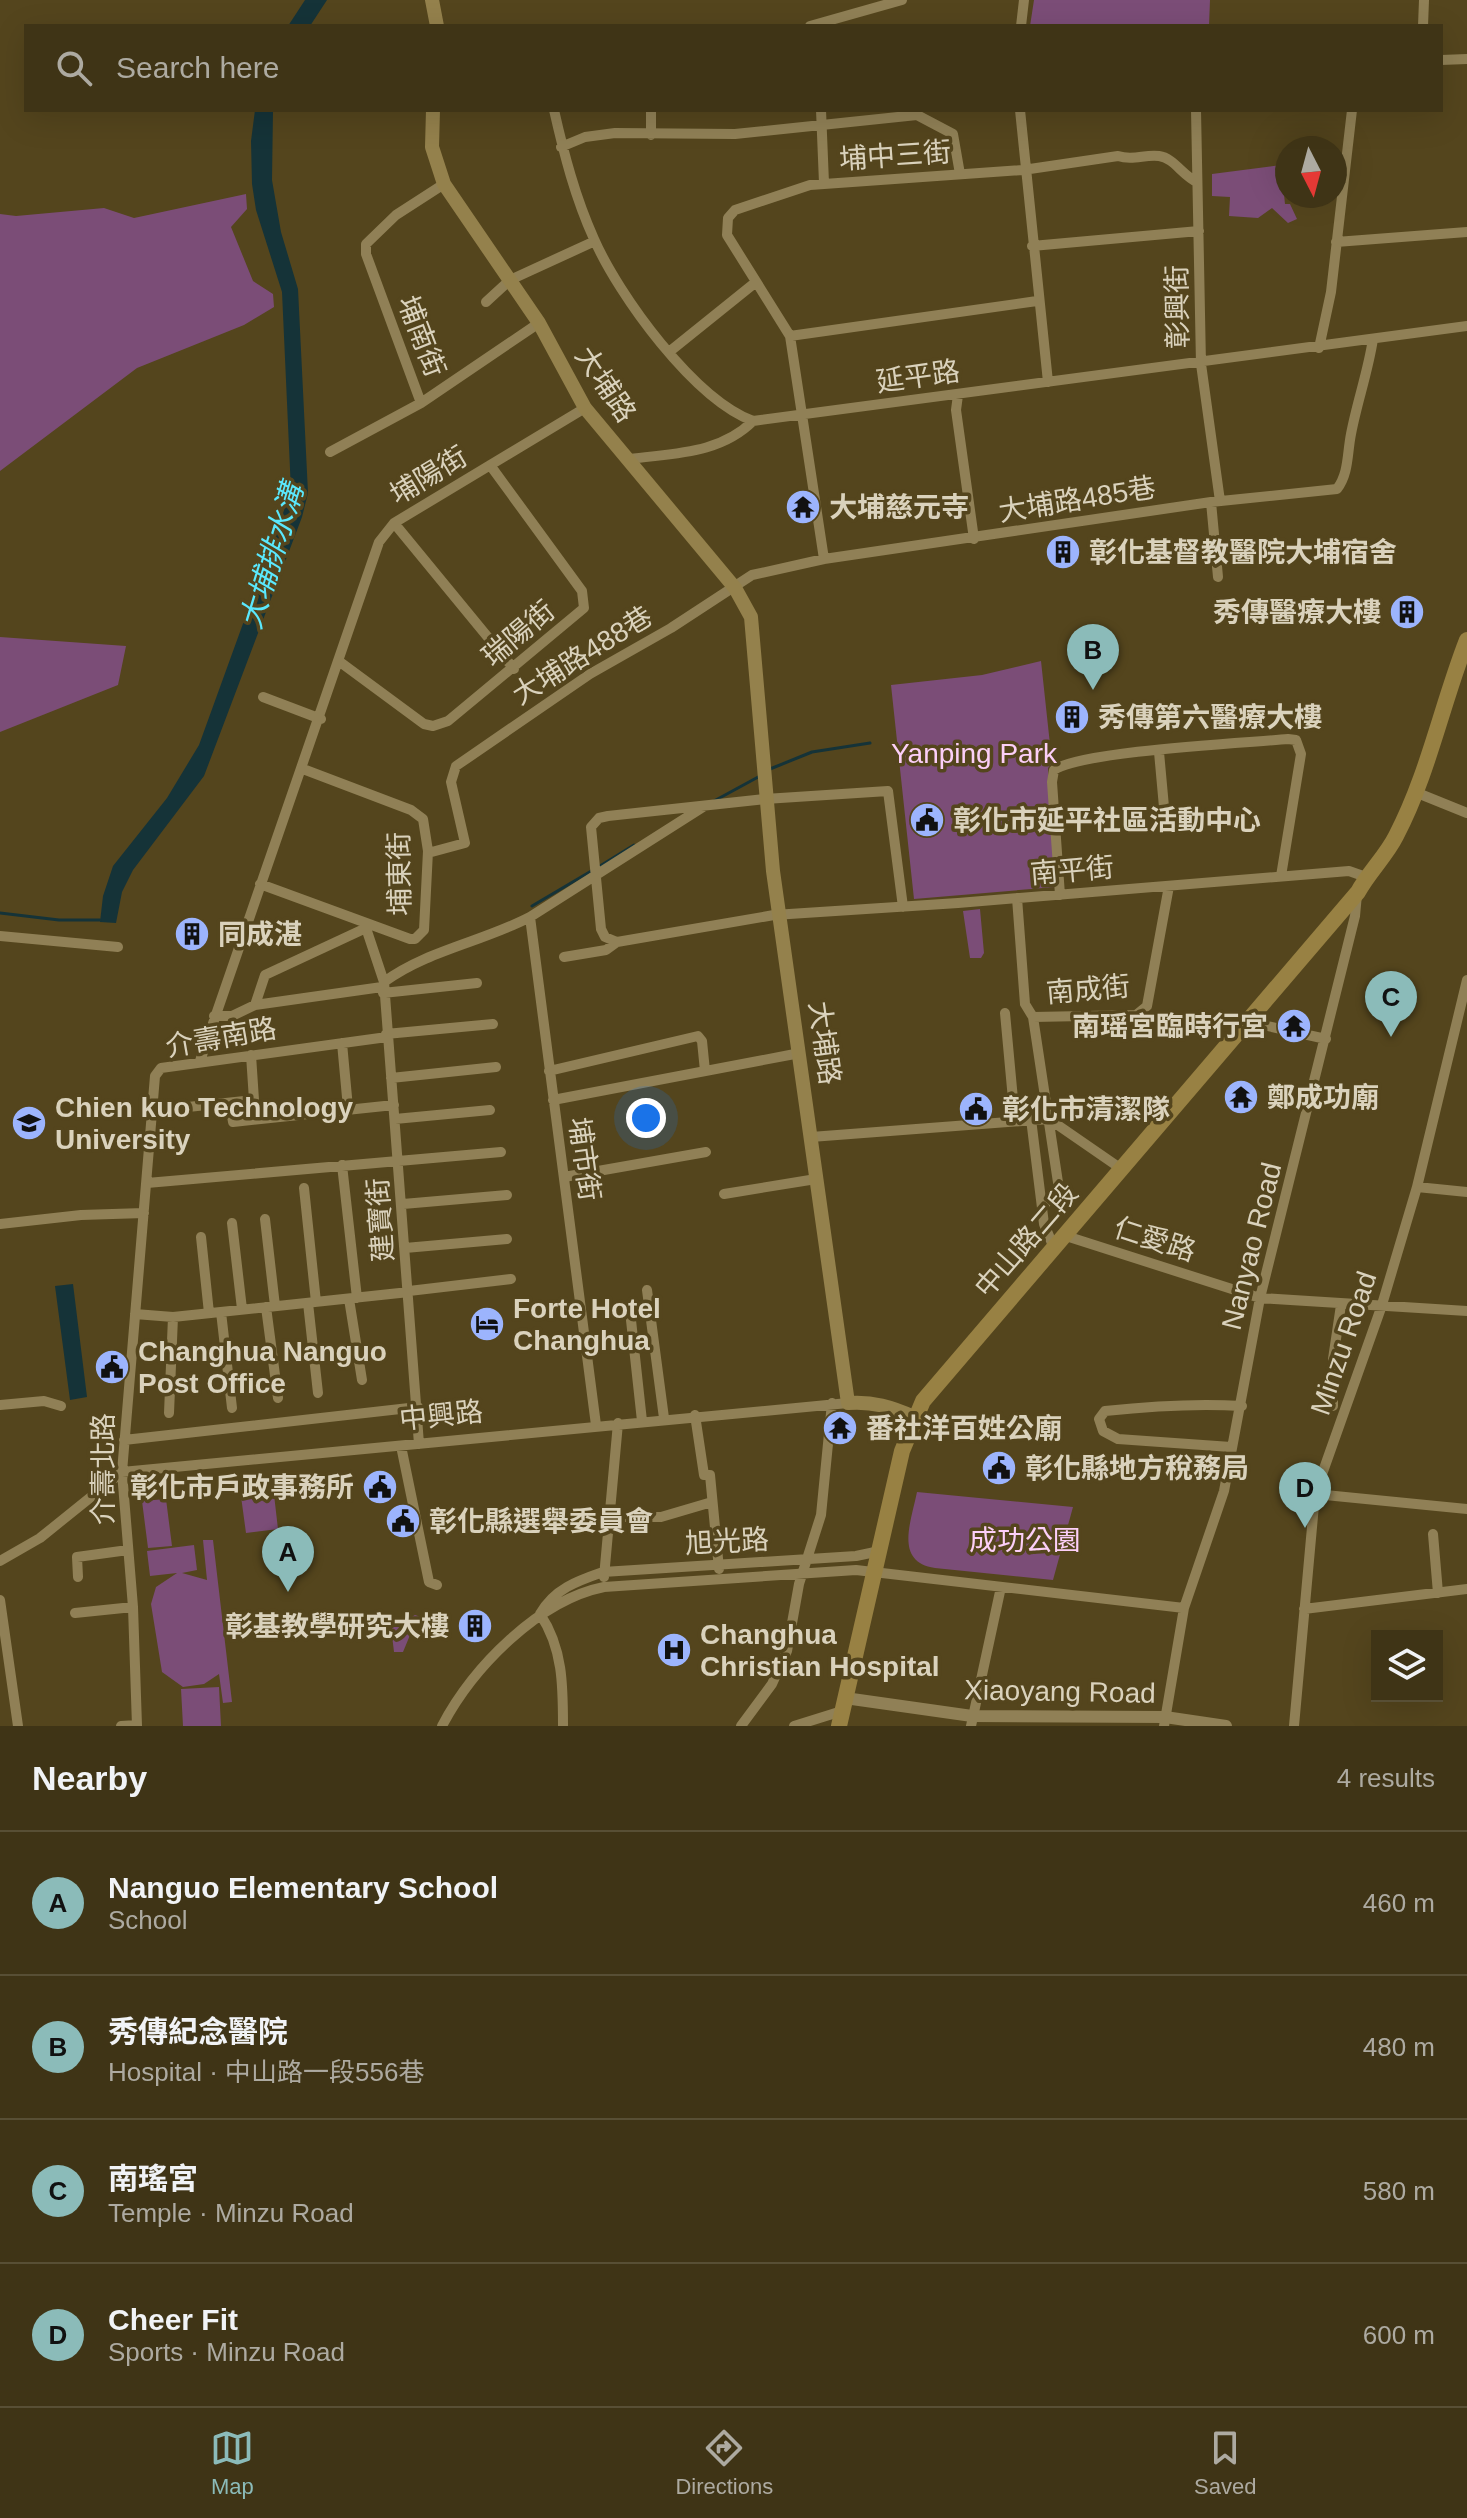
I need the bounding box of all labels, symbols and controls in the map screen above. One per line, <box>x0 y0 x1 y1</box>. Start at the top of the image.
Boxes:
search box <box>24 24 1443 112</box>
icon: search <box>52 46 96 90</box>
text: Search here <box>116 51 279 84</box>
street label: 埔中三街 <box>838 136 952 175</box>
north arrow <box>1275 136 1347 208</box>
street label: 彰興街 <box>1161 265 1194 349</box>
street label: 埔南街 <box>392 291 451 381</box>
street label: 大埔路 <box>569 341 642 428</box>
street label: 延平路 <box>874 355 962 398</box>
street label: 埔陽街 <box>384 441 472 510</box>
street label: 大埔路485巷 <box>996 472 1158 527</box>
water label: 大埔排水溝 <box>234 475 310 632</box>
temple icon: 大埔慈元寺 <box>784 488 822 526</box>
place label: 大埔慈元寺 <box>829 492 969 523</box>
building icon: 彰化基督教醫院大埔宿舍 <box>1044 533 1082 571</box>
place label: 彰化基督教醫院大埔宿舍 <box>1089 537 1397 568</box>
building icon: 秀傳醫療大樓 <box>1388 593 1426 631</box>
street label: 瑞陽街 <box>476 595 560 672</box>
place label: 秀傳醫療大樓 <box>1213 597 1381 628</box>
street label: 大埔路488巷 <box>507 600 658 711</box>
pin: B <box>1067 624 1119 690</box>
building icon: 秀傳第六醫療大樓 <box>1053 698 1091 736</box>
place label: 秀傳第六醫療大樓 <box>1098 702 1322 733</box>
park label: Yanping Park <box>891 738 1058 769</box>
public building icon: 彰化市延平社區活動中心 <box>908 801 946 839</box>
place label: 彰化市延平社區活動中心 <box>953 805 1261 836</box>
street label: 埔東街 <box>383 832 416 916</box>
street label: 南平街 <box>1029 851 1115 890</box>
building icon: 同成湛 <box>173 915 211 953</box>
place label: 同成湛 <box>218 919 302 950</box>
street label: 南成街 <box>1045 970 1131 1009</box>
pin: C <box>1365 971 1417 1037</box>
street label: 大埔路 <box>803 999 846 1087</box>
temple icon: 南瑶宮臨時行宮 <box>1275 1007 1313 1045</box>
place label: 南瑶宮臨時行宮 <box>1072 1011 1268 1042</box>
street label: 介壽南路 <box>163 1013 279 1062</box>
temple icon: 鄭成功廟 <box>1222 1078 1260 1116</box>
place label: 鄭成功廟 <box>1267 1082 1379 1113</box>
public building icon: 彰化市清潔隊 <box>957 1090 995 1128</box>
place label: Chien kuo Technology University <box>55 1092 354 1155</box>
place label: 彰化市清潔隊 <box>1002 1094 1170 1125</box>
your location <box>626 1098 666 1138</box>
school or university icon: Chien kuo Technology University <box>10 1104 48 1142</box>
street label: 埔市街 <box>563 1115 606 1203</box>
street label: Nanyao Road <box>1216 1159 1287 1333</box>
street label: 建寶街 <box>362 1177 399 1263</box>
street label: 中山路二段 <box>969 1177 1084 1303</box>
street label: 仁愛路 <box>1110 1212 1200 1267</box>
street label: Minzu Road <box>1304 1267 1382 1419</box>
place label: Forte Hotel Changhua <box>513 1293 661 1356</box>
hotel icon: Forte Hotel Changhua <box>468 1305 506 1343</box>
place label: Changhua Nanguo Post Office <box>138 1336 387 1399</box>
public building icon: Changhua Nanguo Post Office <box>93 1348 131 1386</box>
street label: 中興路 <box>398 1396 484 1435</box>
temple icon: 番社洋百姓公廟 <box>821 1409 859 1447</box>
street label: 介壽北路 <box>88 1413 119 1525</box>
place label: 番社洋百姓公廟 <box>866 1413 1062 1444</box>
public building icon: 彰化縣地方稅務局 <box>980 1449 1018 1487</box>
place label: 彰化縣地方稅務局 <box>1025 1453 1249 1484</box>
pin: D <box>1279 1462 1331 1528</box>
public building icon: 彰化市戶政事務所 <box>361 1468 399 1506</box>
place label: 彰化市戶政事務所 <box>130 1472 354 1503</box>
public building icon: 彰化縣選舉委員會 <box>384 1502 422 1540</box>
place label: 彰化縣選舉委員會 <box>429 1506 653 1537</box>
street label: 旭光路 <box>684 1524 770 1559</box>
park label: 成功公園 <box>969 1525 1081 1556</box>
pin: A <box>262 1526 314 1592</box>
building icon: 彰基教學研究大樓 <box>456 1607 494 1645</box>
place label: 彰基教學研究大樓 <box>225 1611 449 1642</box>
place label: Changhua Christian Hospital <box>700 1619 940 1682</box>
map controls <box>1371 1630 1443 1702</box>
button: layers <box>1371 1630 1443 1702</box>
hospital icon: Changhua Christian Hospital <box>655 1631 693 1669</box>
street label: Xiaoyang Road <box>964 1674 1156 1709</box>
text: Nearby <box>32 1759 147 1797</box>
text: 4 results <box>1337 1763 1435 1793</box>
text: Nanguo Elementary School <box>108 1871 498 1904</box>
text: A <box>49 1888 67 1918</box>
text: 460 m <box>1363 1888 1435 1918</box>
text: School <box>108 1905 188 1935</box>
text: 秀傳紀念醫院 <box>108 2015 288 2048</box>
text: B <box>49 2032 67 2062</box>
text: 480 m <box>1363 2032 1435 2062</box>
text: Hospital · 中山路一段556巷 <box>108 2057 424 2087</box>
text: 南瑤宮 <box>108 2162 198 2195</box>
text: C <box>49 2176 67 2206</box>
text: 580 m <box>1363 2176 1435 2206</box>
text: Temple · Minzu Road <box>108 2198 354 2228</box>
text: Cheer Fit <box>108 2303 238 2336</box>
text: D <box>49 2320 67 2350</box>
text: 600 m <box>1363 2320 1435 2350</box>
text: Sports · Minzu Road <box>108 2337 345 2367</box>
tab: Map <box>210 2426 254 2500</box>
tab: Directions <box>675 2426 773 2500</box>
tab: Saved <box>1194 2426 1257 2500</box>

